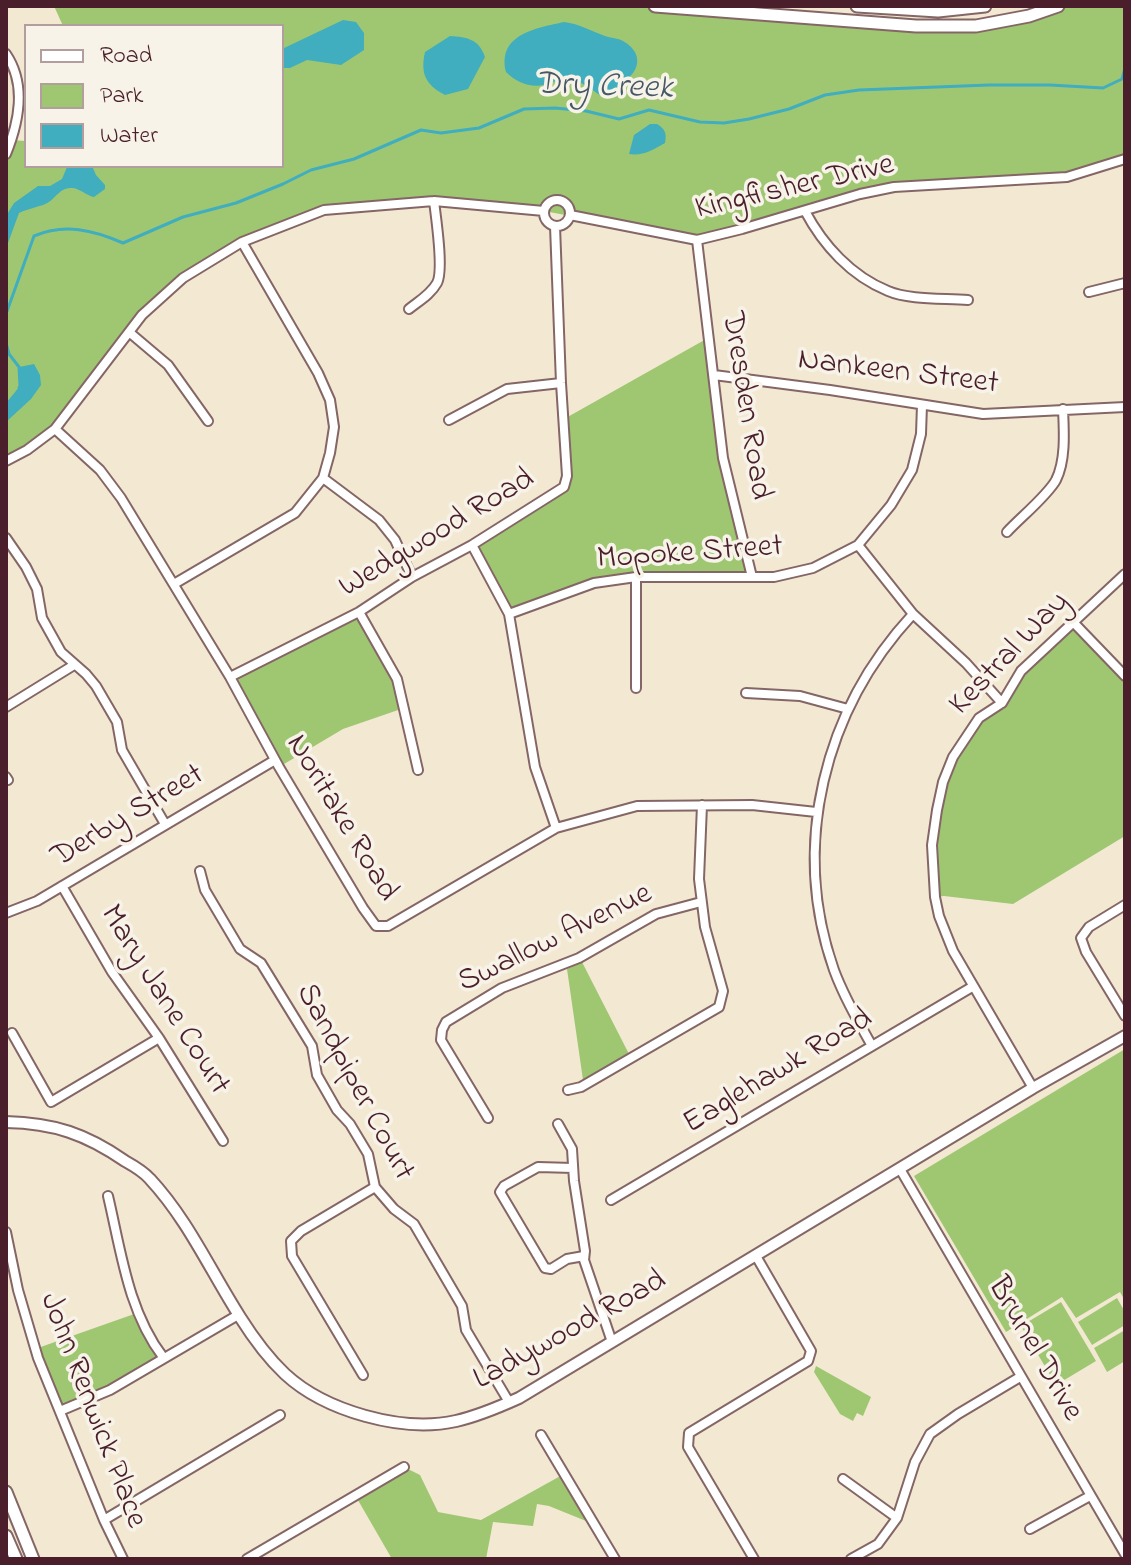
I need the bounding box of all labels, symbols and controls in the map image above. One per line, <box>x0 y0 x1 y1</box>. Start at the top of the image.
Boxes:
legend <box>24 24 284 168</box>
text: Road <box>100 39 152 74</box>
water label: Dry Creek <box>535 66 673 112</box>
text: Park <box>100 79 143 114</box>
text: Water <box>100 119 158 154</box>
street label: Kingfisher Drive <box>692 148 898 230</box>
street label: Dresden Road <box>710 309 778 503</box>
street label: Nankeen Street <box>796 343 1000 405</box>
street label: Wedgwood Road <box>333 462 543 608</box>
street label: Mopoke Street <box>596 529 784 581</box>
street label: Kestral Way <box>943 585 1079 725</box>
street label: Noritake Road <box>275 729 405 909</box>
street label: Derby Street <box>46 757 212 879</box>
street label: Swallow Avenue <box>453 877 659 1003</box>
street label: Mary Jane Court <box>89 899 237 1103</box>
street label: Sandpiper Court <box>285 978 421 1188</box>
street label: Eaglehawk Road <box>677 1001 881 1145</box>
street label: Ladywood Road <box>468 1263 674 1401</box>
street label: Brunel Drive <box>976 1271 1090 1429</box>
street label: John Renwick Place <box>28 1288 154 1534</box>

